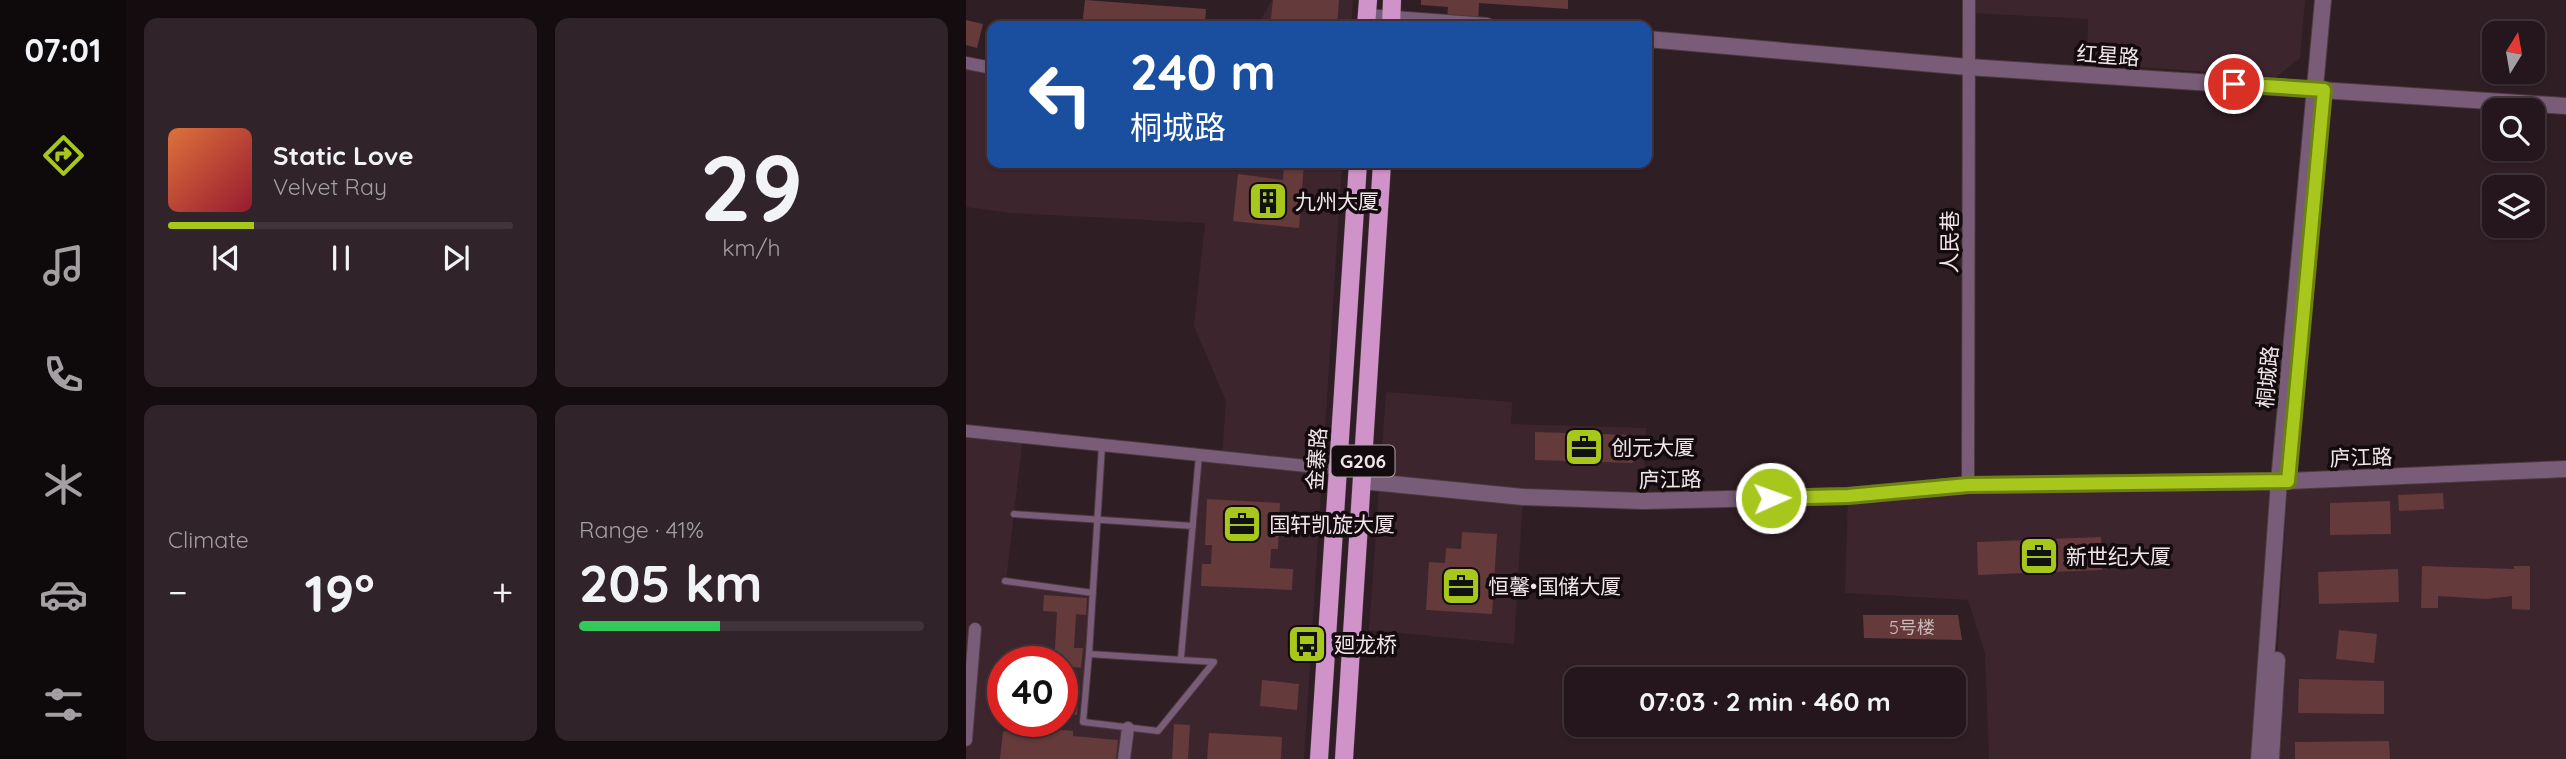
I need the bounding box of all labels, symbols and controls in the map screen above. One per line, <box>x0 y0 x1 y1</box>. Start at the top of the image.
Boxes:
north arrow <box>2482 21 2544 84</box>
map controls <box>2482 21 2545 238</box>
text: 07:01 <box>25 30 101 70</box>
street label: 红星路 <box>2076 40 2140 70</box>
text: 240 m <box>1130 41 1276 102</box>
icon: left <box>1015 49 1106 140</box>
pin <box>2204 54 2264 114</box>
icon: arrive <box>2215 65 2253 103</box>
button: search <box>2482 98 2545 161</box>
text: 桐城路 <box>1130 107 1226 147</box>
text: 29 <box>700 130 803 244</box>
icon: directions <box>39 131 88 180</box>
text: Static Love <box>273 139 414 172</box>
text: Velvet Ray <box>273 172 387 201</box>
button: layers <box>2482 175 2545 238</box>
building icon: 九州大厦 <box>1247 180 1289 222</box>
place label: 九州大厦 <box>1295 188 1379 214</box>
street label: 人民巷 <box>1936 211 1962 274</box>
text: km/h <box>722 233 781 262</box>
icon: previous <box>207 239 245 277</box>
icon: pause <box>322 239 360 277</box>
icon: next <box>437 239 475 277</box>
icon: music <box>39 241 88 290</box>
street label: 桐城路 <box>2251 344 2283 410</box>
icon: phone <box>39 350 88 399</box>
office icon: 创元大厦 <box>1563 426 1605 468</box>
street label: 金寨路 <box>1301 427 1331 491</box>
place label: 创元大厦 <box>1611 434 1695 460</box>
street label: 庐江路 <box>2329 443 2393 471</box>
road number: G206 <box>1332 446 1394 476</box>
icon: climate <box>39 460 88 509</box>
position arrow <box>1734 461 1808 535</box>
street label: 庐江路 <box>1638 465 1702 493</box>
office icon: 国轩凯旋大厦 <box>1221 503 1263 545</box>
place label: 国轩凯旋大厦 <box>1269 511 1395 537</box>
text: Range · 41% <box>579 515 704 544</box>
text: Climate <box>168 525 249 554</box>
office icon: 新世纪大厦 <box>2018 535 2060 577</box>
place label: 新世纪大厦 <box>2066 543 2171 569</box>
text: 205 km <box>579 550 763 615</box>
text: 19° <box>305 560 375 625</box>
office icon: 恒馨•国储大厦 <box>1440 565 1482 607</box>
text: − <box>168 568 188 616</box>
text: + <box>492 568 513 616</box>
icon: car <box>39 570 88 619</box>
place label: 恒馨•国储大厦 <box>1488 573 1621 599</box>
house number: 5号楼 <box>1889 616 1935 639</box>
bus stop icon: 廻龙桥 <box>1286 623 1328 665</box>
place label: 廻龙桥 <box>1334 631 1397 657</box>
speed limit sign: 40 <box>987 646 1078 737</box>
icon: filters <box>39 680 88 729</box>
text: 07:03 · 2 min · 460 m <box>1639 685 1891 718</box>

